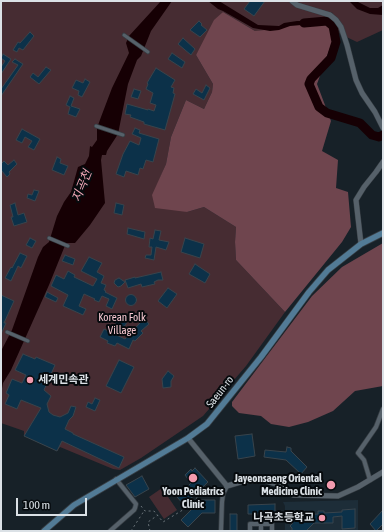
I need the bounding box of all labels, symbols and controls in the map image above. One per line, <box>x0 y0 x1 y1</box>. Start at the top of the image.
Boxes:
water label: 지곡천 <box>69 168 95 204</box>
park label: Korean Folk Village <box>98 311 146 337</box>
place label: 세계민속관 <box>38 373 89 387</box>
street label: Saeun-ro <box>204 374 236 410</box>
marker: 세계민속관 <box>25 375 35 385</box>
marker: Yoon Pediatrics Clinic <box>187 472 199 484</box>
place label: Jayeonsaeng Oriental Medicine Clinic <box>234 472 322 498</box>
marker: Jayeonsaeng Oriental Medicine Clinic <box>325 479 337 491</box>
place label: Yoon Pediatrics Clinic <box>162 485 224 511</box>
scale bar <box>18 490 89 516</box>
text: 100 m <box>23 498 50 512</box>
place label: 나곡초등학교 <box>253 511 314 525</box>
marker: 나곡초등학교 <box>317 513 327 523</box>

